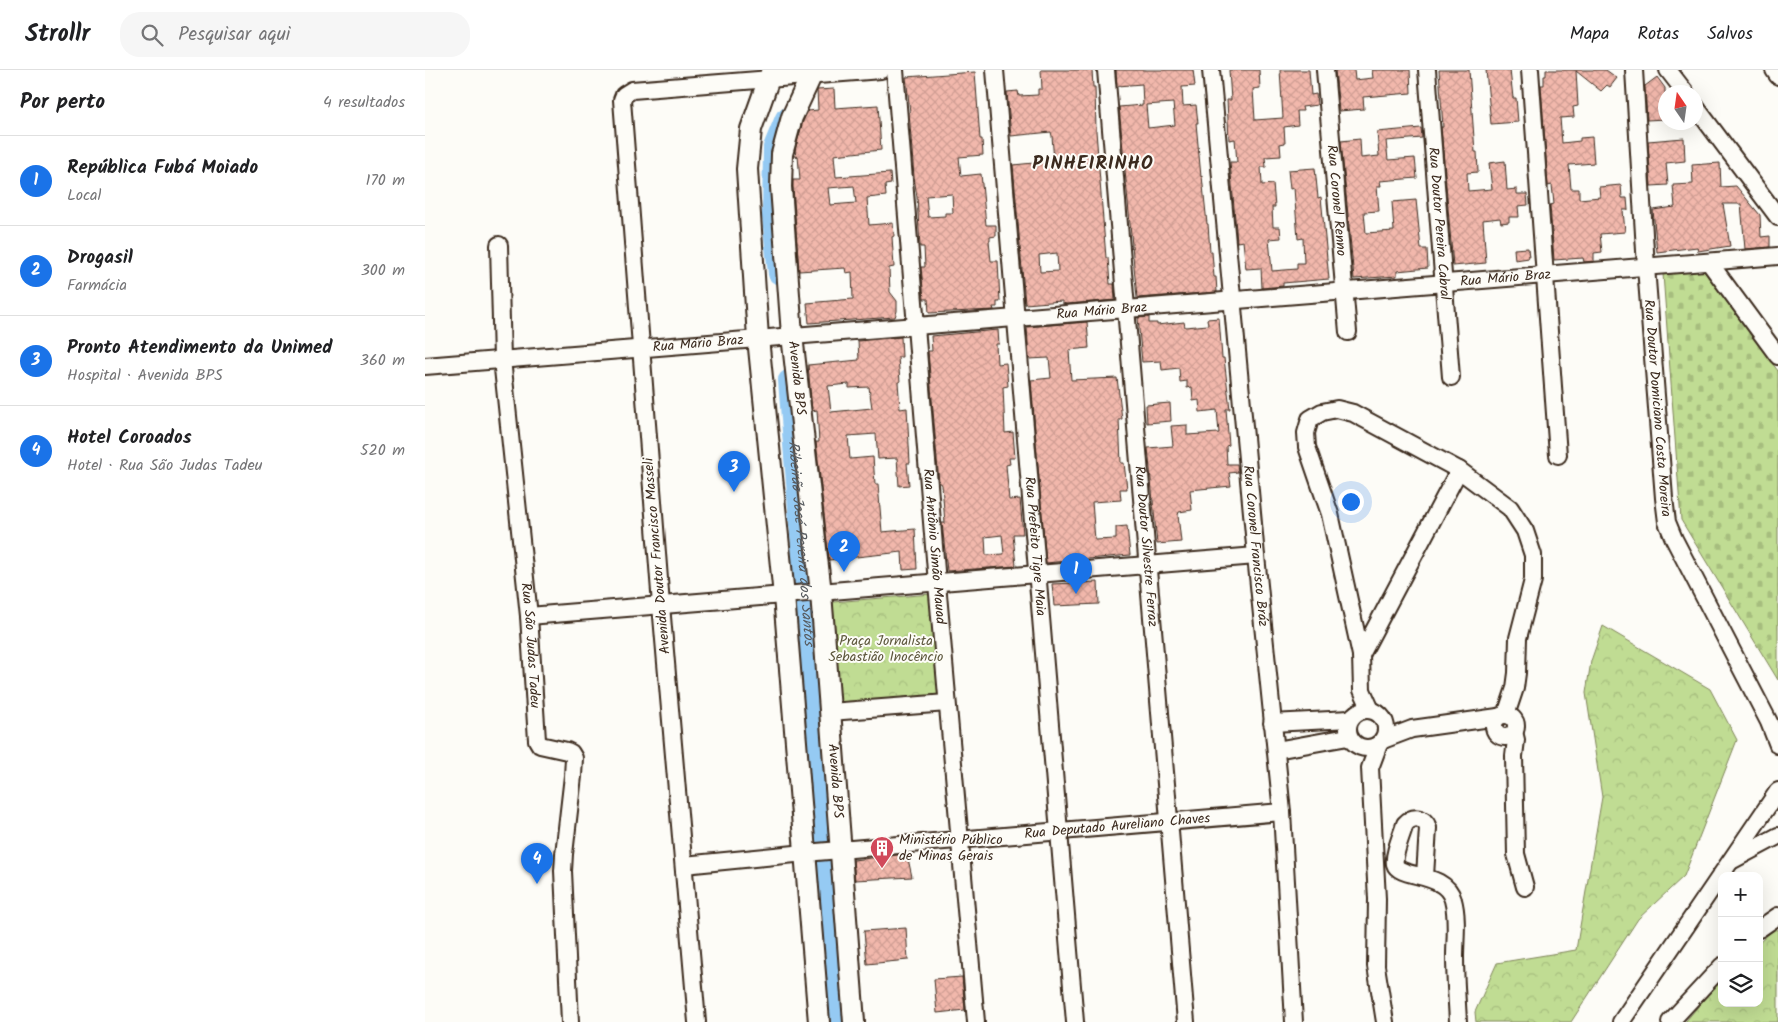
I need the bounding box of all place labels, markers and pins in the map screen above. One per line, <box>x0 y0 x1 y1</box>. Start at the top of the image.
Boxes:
pin: 3 <box>718 451 750 492</box>
pin: 2 <box>828 531 860 572</box>
pin: 1 <box>1060 553 1092 594</box>
place label: Ministério Público de Minas Gerais <box>899 829 1003 867</box>
building icon: Ministério Público de Minas Gerais <box>869 835 895 869</box>
pin: 4 <box>521 843 553 884</box>

